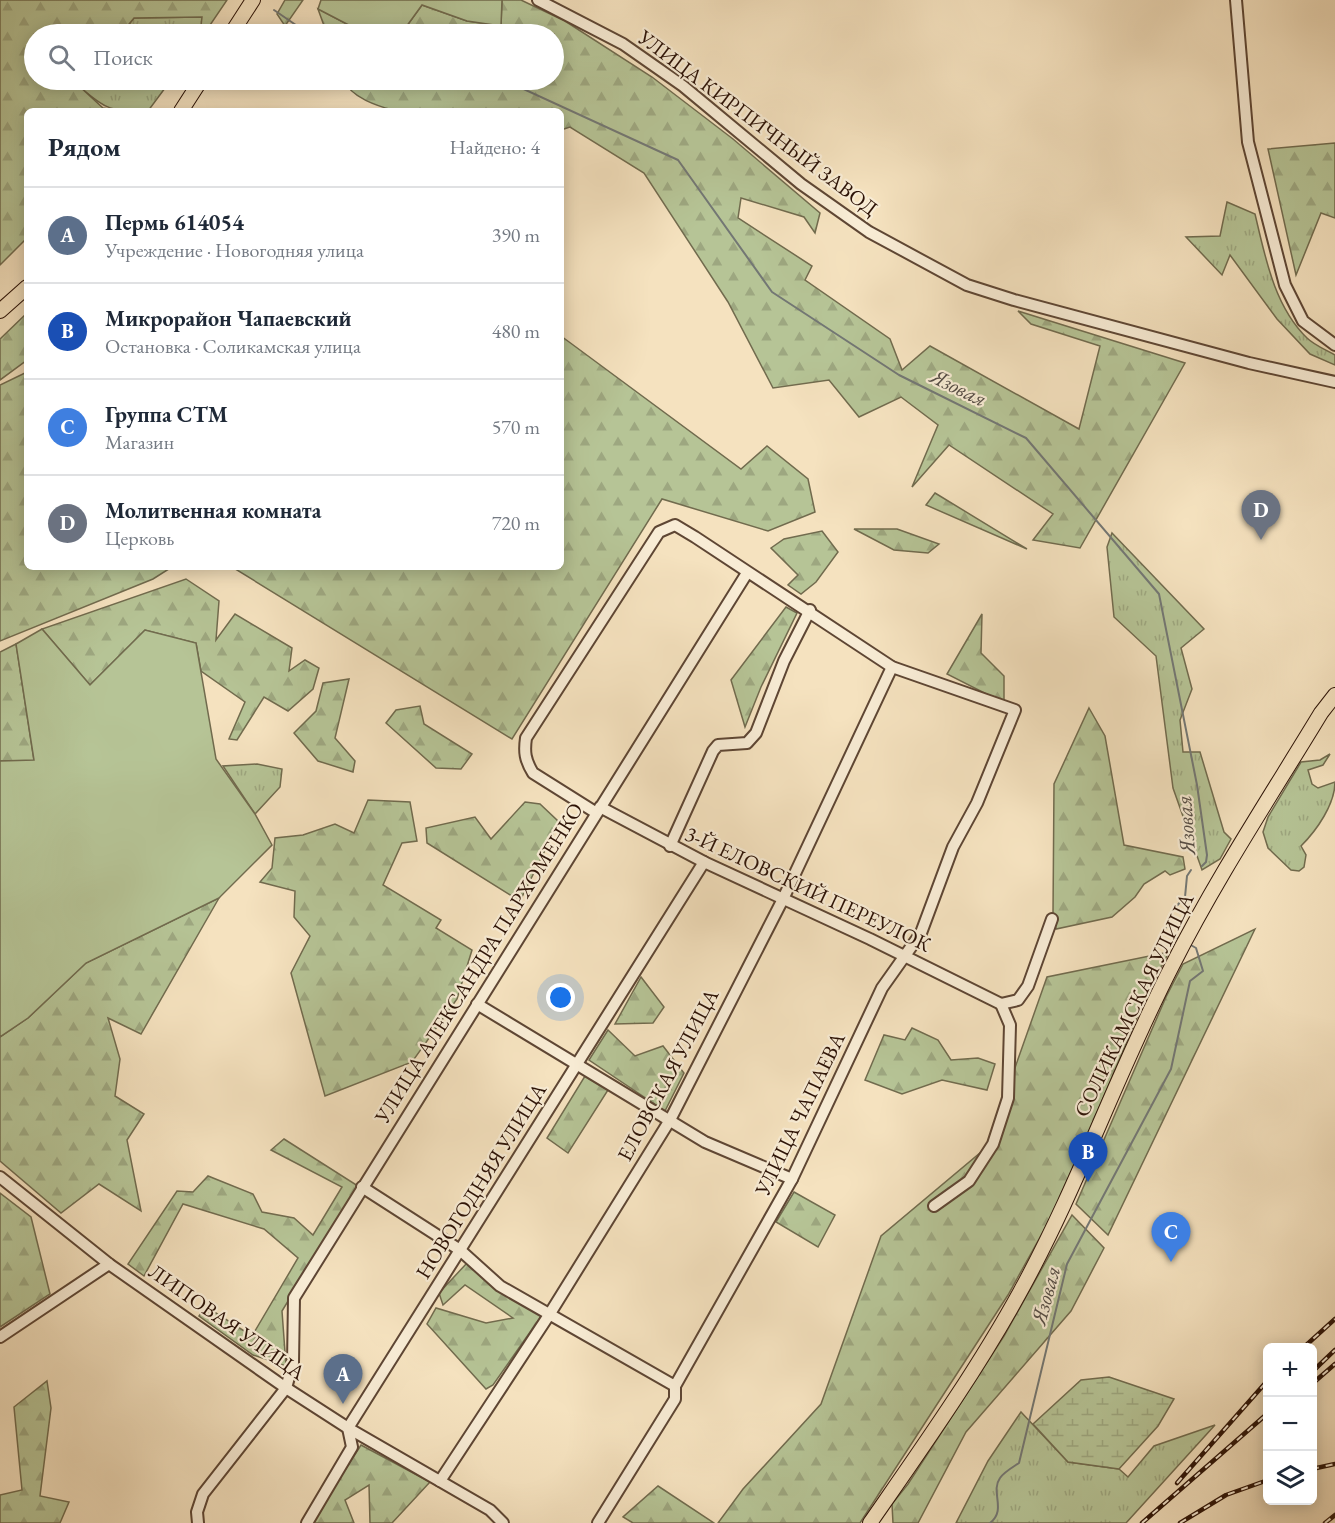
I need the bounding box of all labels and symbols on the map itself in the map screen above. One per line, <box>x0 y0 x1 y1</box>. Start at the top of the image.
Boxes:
street label: УЛИЦА КИРПИЧНЫЙ ЗАВОД <box>632 23 884 222</box>
water label: Язовая <box>924 361 992 413</box>
pin: D <box>1242 490 1280 540</box>
water label: Язовая <box>1169 794 1202 857</box>
street label: УЛИЦА АЛЕКСАНДРА ПАРХОМЕНКО <box>368 797 589 1129</box>
street label: 3-Й ЕЛОВСКИЙ ПЕРЕУЛОК <box>681 820 936 957</box>
street label: СОЛИКАМСКАЯ УЛИЦА <box>1068 888 1200 1121</box>
your location <box>546 983 575 1012</box>
street label: ЕЛОВСКАЯ УЛИЦА <box>611 984 725 1166</box>
street label: УЛИЦА ЧАПАЕВА <box>748 1027 851 1201</box>
street label: НОВОГОДНЯЯ УЛИЦА <box>409 1077 552 1284</box>
pin: B <box>1068 1132 1108 1182</box>
pin: C <box>1152 1212 1190 1262</box>
street label: ЛИПОВАЯ УЛИЦА <box>144 1258 311 1386</box>
water label: Язовая <box>1023 1263 1067 1329</box>
pin: A <box>324 1354 362 1404</box>

